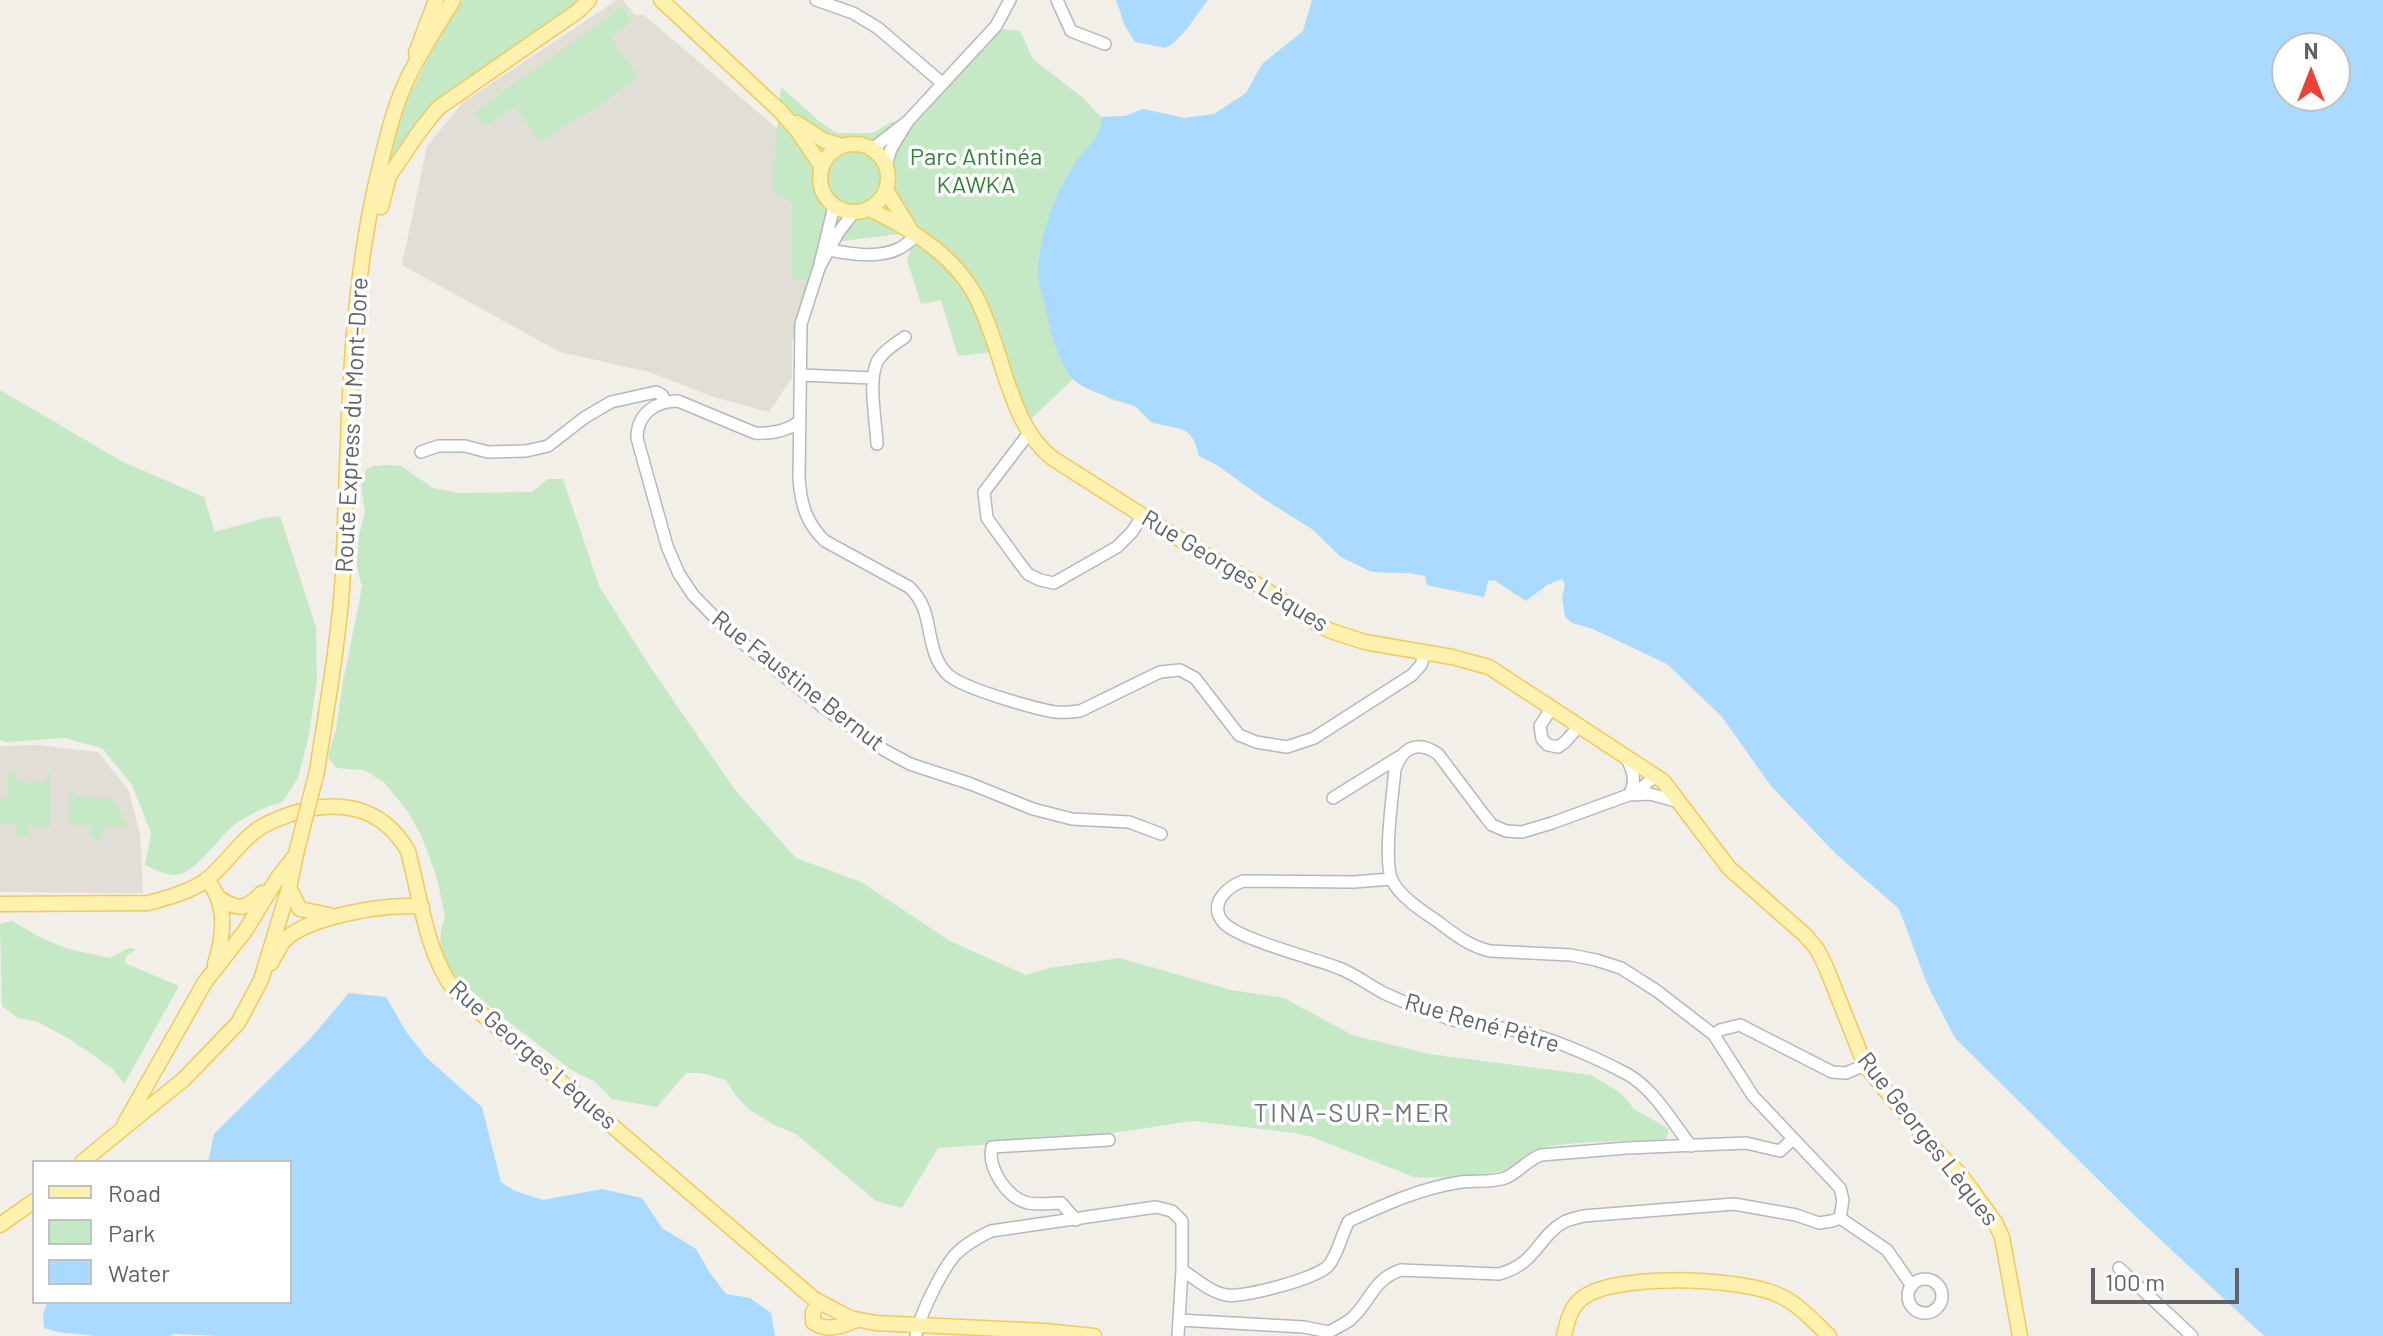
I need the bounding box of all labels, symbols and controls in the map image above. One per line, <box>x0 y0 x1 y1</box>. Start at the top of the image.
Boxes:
north arrow <box>2271 32 2351 112</box>
text: N <box>2304 37 2318 63</box>
park label: Parc Antinéa KAWKA <box>910 143 1042 199</box>
street label: Route Express du Mont-Dore <box>330 277 374 573</box>
street label: Rue Georges Lèques <box>1136 504 1334 638</box>
street label: Rue Faustine Bernut <box>706 605 890 757</box>
street label: Rue Georges Lèques <box>443 974 623 1136</box>
street label: Rue René Pètre <box>1401 987 1563 1059</box>
street label: Rue Georges Lèques <box>1851 1046 2005 1232</box>
district label: TINA-SUR-MER <box>1253 1097 1451 1129</box>
legend <box>32 1160 292 1304</box>
text: Road <box>108 1178 161 1207</box>
text: Park <box>108 1218 155 1247</box>
scale bar <box>2095 1252 2243 1302</box>
text: Water <box>108 1258 170 1287</box>
text: 100 m <box>2105 1267 2165 1296</box>

